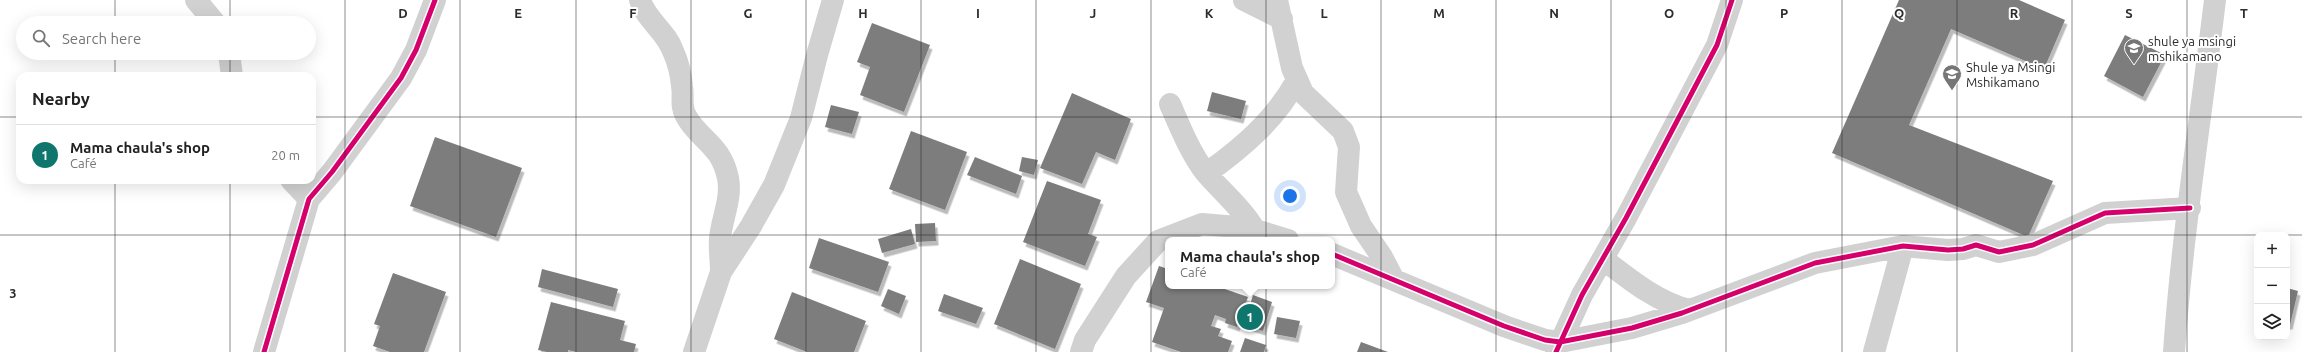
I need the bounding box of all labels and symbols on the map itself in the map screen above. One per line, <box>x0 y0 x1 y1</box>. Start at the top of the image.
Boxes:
text: D <box>398 6 408 20</box>
text: E <box>514 6 522 20</box>
text: F <box>629 6 637 20</box>
text: G <box>744 6 753 20</box>
text: H <box>858 6 868 20</box>
text: I <box>976 6 980 20</box>
text: J <box>1090 6 1096 20</box>
text: K <box>1205 6 1214 20</box>
text: L <box>1320 6 1328 20</box>
text: M <box>1433 6 1445 20</box>
text: N <box>1549 6 1559 20</box>
text: O <box>1664 6 1674 20</box>
text: P <box>1780 6 1788 20</box>
text: Q <box>1894 6 1904 20</box>
text: R <box>2010 6 2019 20</box>
text: S <box>2125 6 2133 20</box>
text: T <box>2240 6 2248 20</box>
place label: shule ya msingi mshikamano <box>2148 34 2236 63</box>
school or university icon: shule ya msingi mshikamano <box>2123 37 2145 65</box>
place label: Shule ya Msingi Mshikamano <box>1966 60 2055 89</box>
school or university icon: Shule ya Msingi Mshikamano <box>1941 63 1963 91</box>
your location <box>1280 186 1300 206</box>
text: 3 <box>9 286 17 300</box>
pin: 1 <box>1237 302 1263 332</box>

